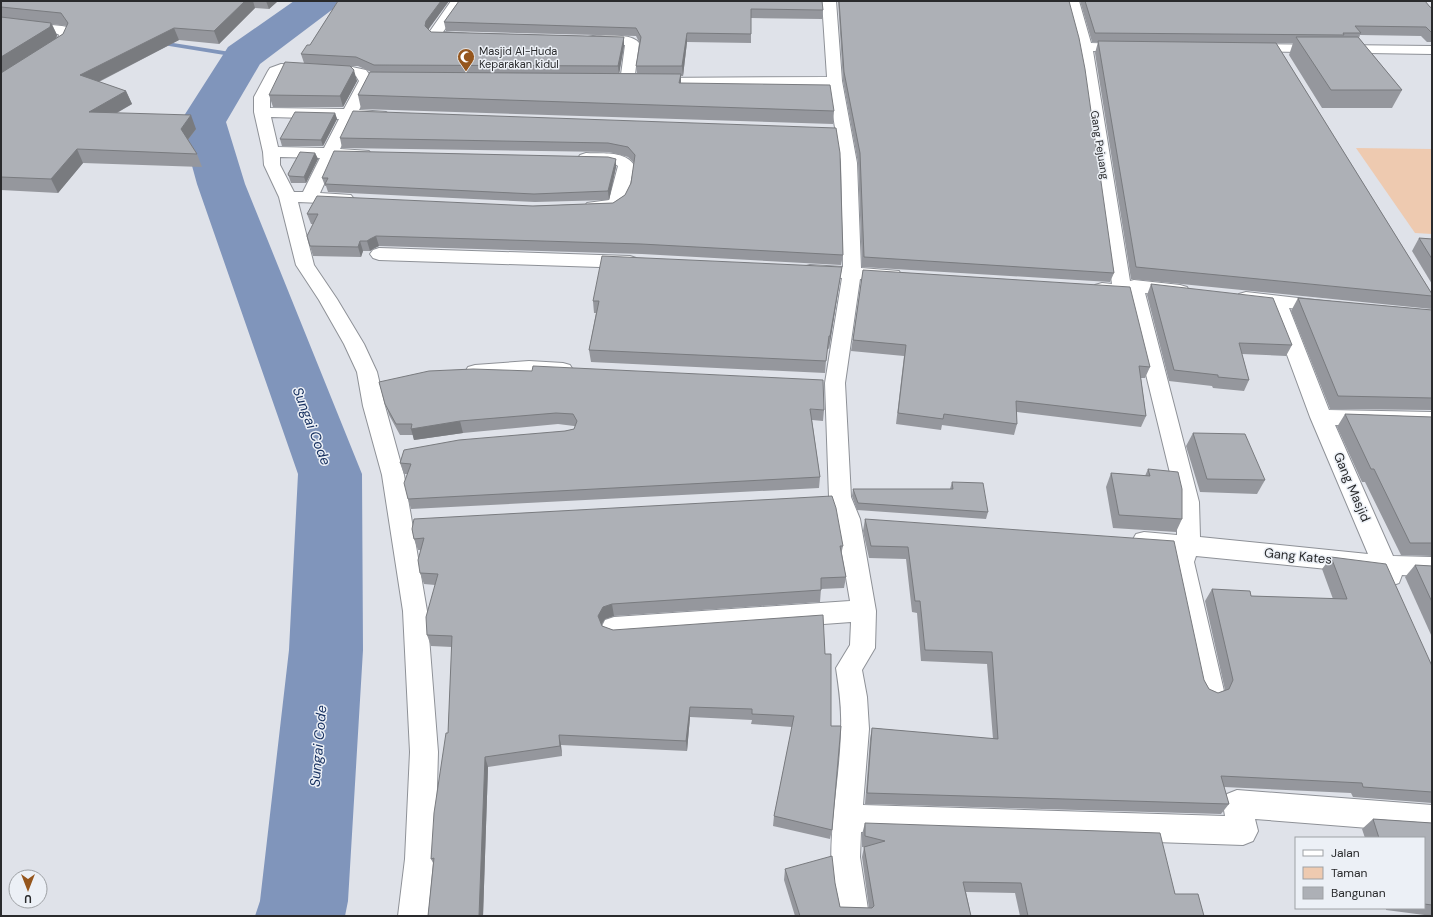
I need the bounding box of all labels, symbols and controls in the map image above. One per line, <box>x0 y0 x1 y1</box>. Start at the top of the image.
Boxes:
place label: Masjid Al-Huda Keparakan kidul <box>479 44 559 71</box>
mosque icon: Masjid Al-Huda Keparakan kidul <box>456 47 476 72</box>
street label: Gang Pejuang <box>1088 110 1112 180</box>
water label: Sungai Code <box>289 384 335 468</box>
street label: Gang Masjid <box>1330 450 1374 524</box>
street label: Gang Kates <box>1263 544 1333 568</box>
water label: Sungai Code <box>305 704 331 788</box>
legend <box>1295 837 1425 909</box>
text: Jalan <box>1331 845 1360 861</box>
text: Taman <box>1331 865 1368 881</box>
north arrow <box>8 869 48 909</box>
text: Bangunan <box>1331 885 1386 901</box>
text: U <box>24 892 32 906</box>

